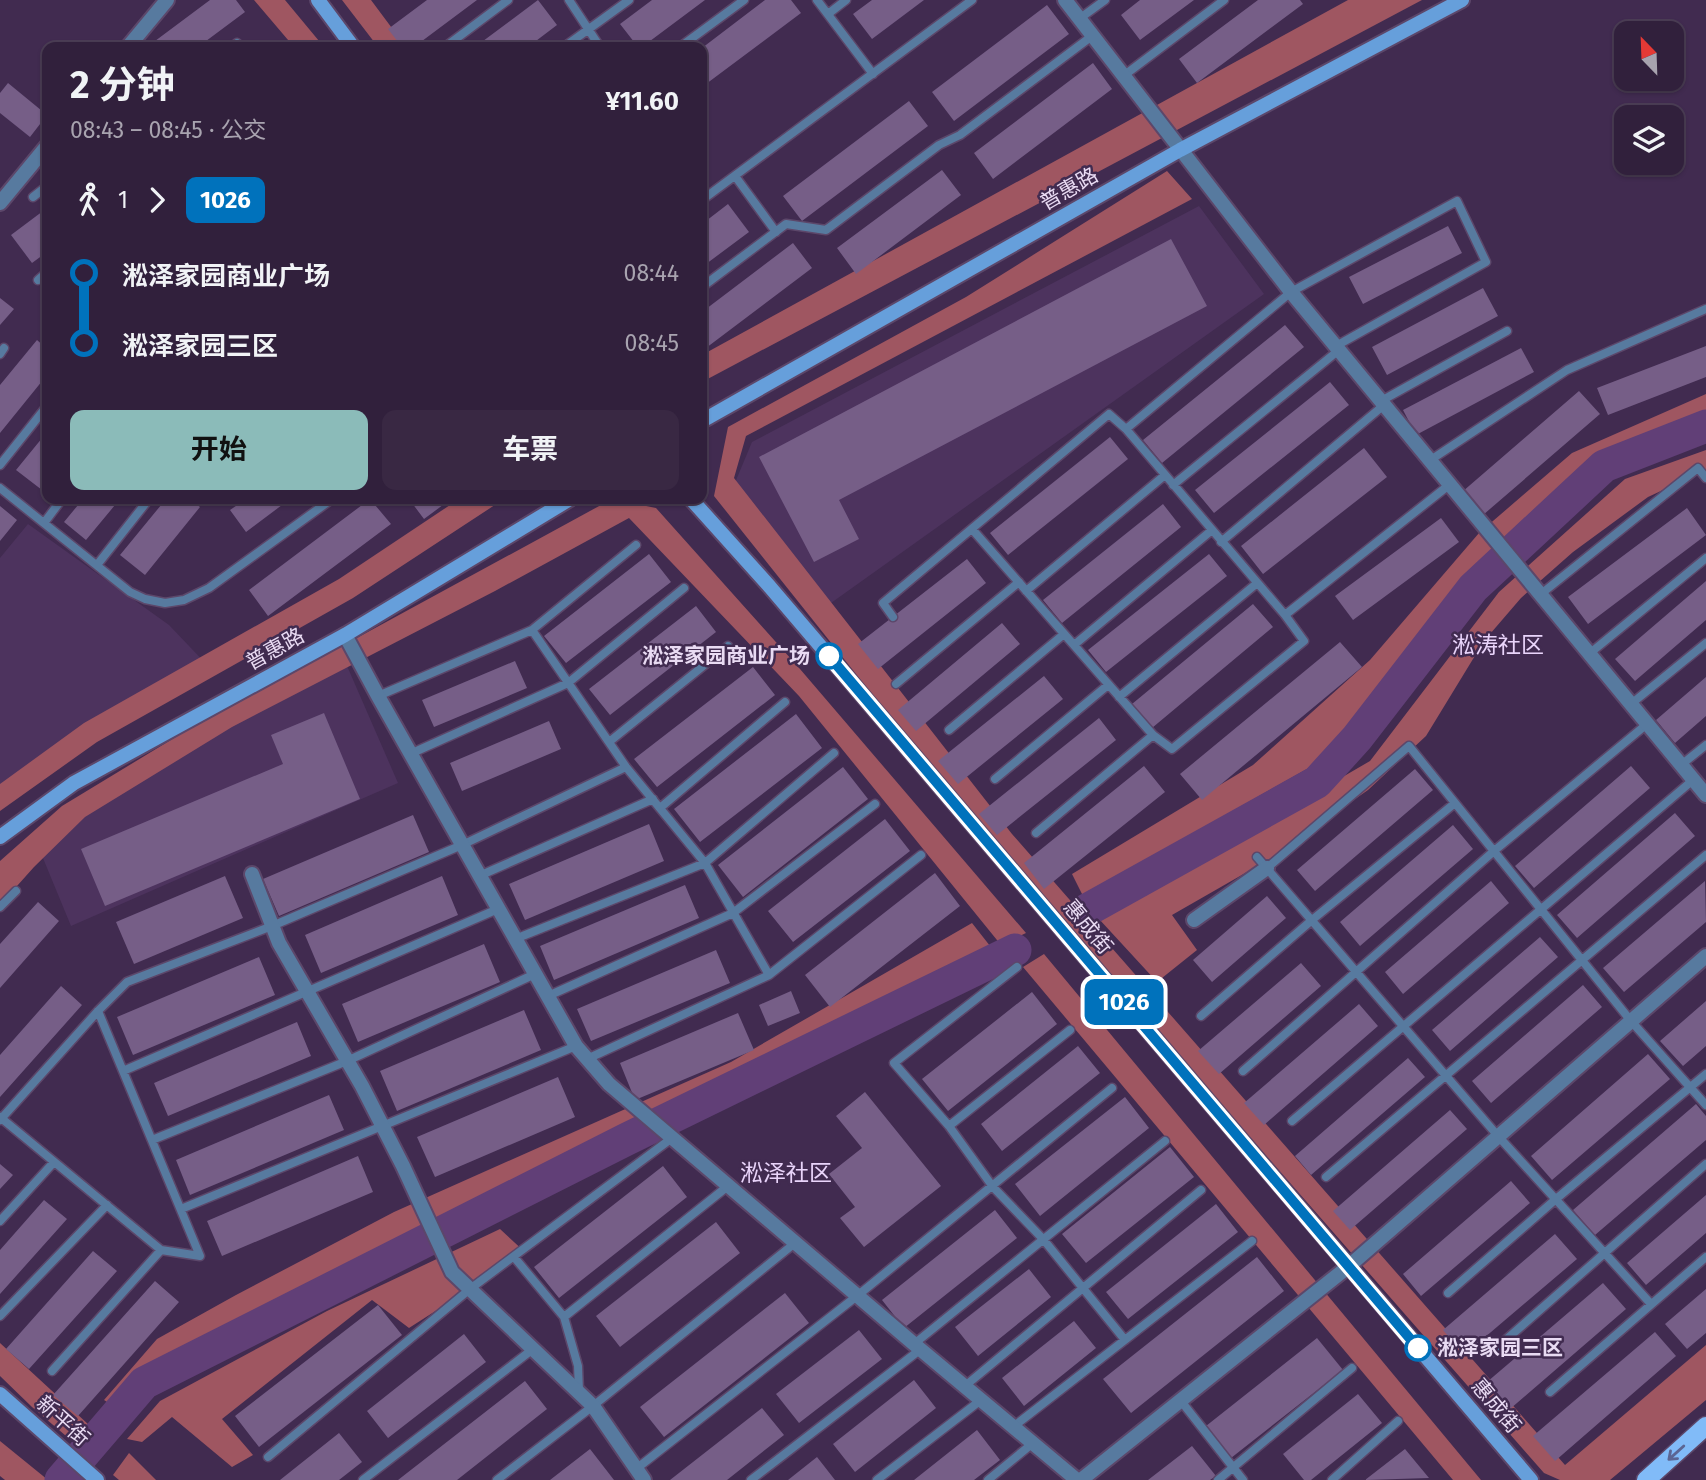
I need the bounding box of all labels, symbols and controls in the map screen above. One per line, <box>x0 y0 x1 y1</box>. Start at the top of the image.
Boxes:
north arrow <box>1614 21 1684 91</box>
map controls <box>1614 21 1684 175</box>
text: 2 分钟 <box>70 62 175 108</box>
text: ¥11.60 <box>605 86 679 117</box>
button: layers <box>1614 105 1684 175</box>
text: 08:43 – 08:45 · 公交 <box>70 116 267 144</box>
street label: 普惠路 <box>1035 162 1103 216</box>
icon: walk <box>70 181 108 219</box>
icon: forward <box>138 181 176 219</box>
text: 1 <box>118 186 128 214</box>
text: 1026 <box>200 186 251 214</box>
text: 08:44 <box>624 259 679 287</box>
text: 淞泽家园商业广场 <box>122 261 330 292</box>
text: 08:45 <box>625 329 679 357</box>
text: 淞泽家园三区 <box>122 331 278 362</box>
button: 开始 <box>70 410 368 490</box>
button: 车票 <box>382 410 679 490</box>
street label: 普惠路 <box>241 622 309 676</box>
district label: 淞涛社区 <box>1452 631 1544 659</box>
place label: 淞泽家园商业广场 <box>642 643 810 669</box>
marker: 淞泽家园商业广场 <box>816 643 842 669</box>
street label: 惠成街 <box>1058 895 1118 959</box>
line badge: 1026 <box>1075 979 1173 1025</box>
text: 1026 <box>1099 988 1149 1016</box>
district label: 淞泽社区 <box>740 1159 832 1187</box>
marker: 淞泽家园三区 <box>1405 1335 1431 1361</box>
place label: 淞泽家园三区 <box>1437 1335 1563 1361</box>
street label: 惠成街 <box>1466 1374 1526 1438</box>
street label: 新平街 <box>31 1390 95 1452</box>
one-way arrow <box>1667 1445 1685 1461</box>

